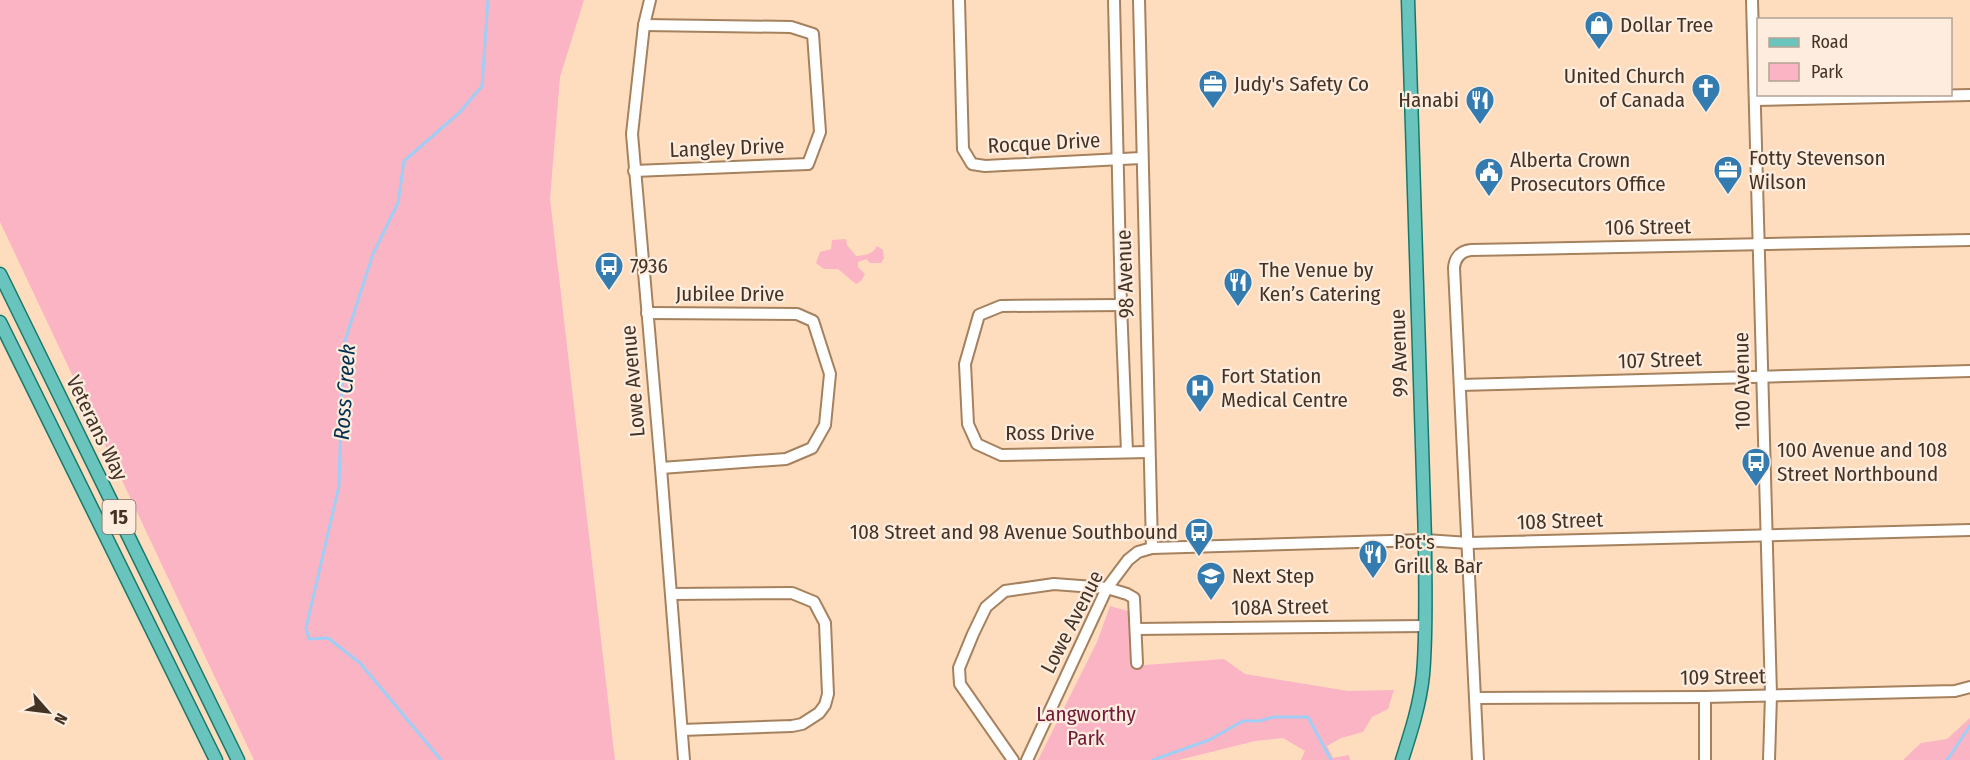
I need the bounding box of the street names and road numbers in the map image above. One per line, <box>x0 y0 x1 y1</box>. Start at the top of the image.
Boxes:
street label: Rocque Drive <box>987 127 1101 159</box>
street label: Langley Drive <box>669 133 785 163</box>
street label: 106 Street <box>1605 213 1691 241</box>
street label: 98 Avenue <box>1110 229 1140 319</box>
street label: Jubilee Drive <box>676 281 784 307</box>
street label: 99 Avenue <box>1384 308 1414 398</box>
street label: Lowe Avenue <box>615 324 651 438</box>
street label: 100 Avenue <box>1728 332 1756 430</box>
street label: 107 Street <box>1618 346 1702 374</box>
street label: Veterans Way <box>60 371 134 485</box>
street label: Ross Drive <box>1005 420 1095 446</box>
road number: 15 <box>102 500 136 534</box>
street label: 108 Street <box>1516 506 1604 535</box>
street label: Lowe Avenue <box>1035 566 1109 678</box>
street label: 108A Street <box>1231 593 1329 621</box>
street label: 109 Street <box>1680 663 1766 691</box>

